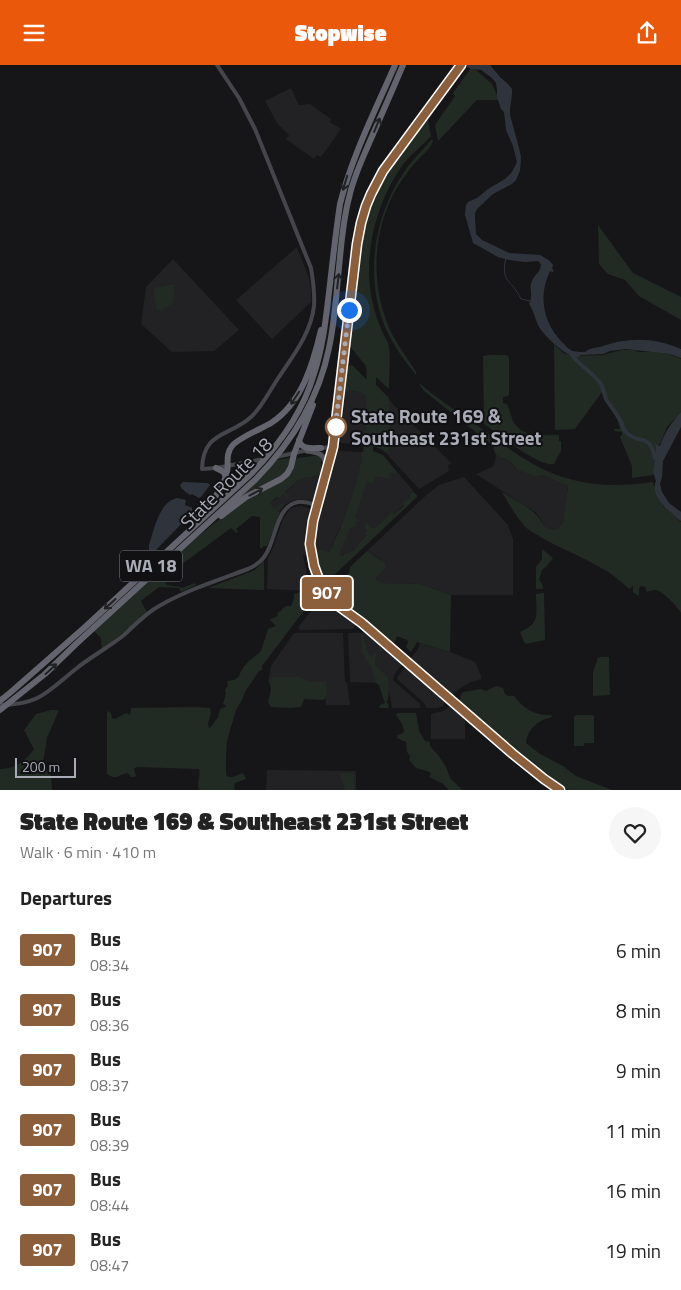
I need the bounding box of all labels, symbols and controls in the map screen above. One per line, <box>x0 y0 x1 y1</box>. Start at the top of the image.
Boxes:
text: Stopwise <box>294 16 387 50</box>
icon: menu <box>20 19 48 47</box>
icon: share <box>633 19 661 47</box>
one-way arrow <box>372 118 382 133</box>
one-way arrow <box>340 175 350 191</box>
one-way arrow <box>333 273 343 289</box>
your location <box>337 298 362 323</box>
one-way arrow <box>290 390 300 404</box>
place label: State Route 169 & Southeast 231st Street <box>351 401 541 452</box>
marker: State Route 169 & Southeast 231st Street <box>325 416 347 438</box>
street label: State Route 18 <box>173 430 279 535</box>
one-way arrow <box>248 486 262 496</box>
road number: WA 18 <box>120 551 182 581</box>
line badge: 907 <box>298 577 356 609</box>
text: 907 <box>312 579 342 606</box>
one-way arrow <box>103 598 116 610</box>
one-way arrow <box>45 663 57 675</box>
scale bar <box>15 755 76 778</box>
text: 200 m <box>22 756 60 777</box>
text: State Route 169 & Southeast 231st Street <box>20 803 468 839</box>
button: heart <box>609 807 661 859</box>
text: Walk · 6 min · 410 m <box>20 840 156 864</box>
text: Departures <box>20 883 112 912</box>
text: Bus <box>90 924 121 953</box>
text: 907 <box>32 936 63 963</box>
text: 6 min <box>616 936 661 965</box>
text: 08:34 <box>90 953 129 977</box>
text: Bus <box>90 984 121 1013</box>
text: 907 <box>32 996 63 1023</box>
text: 8 min <box>616 996 661 1025</box>
text: 08:36 <box>90 1013 129 1037</box>
text: Bus <box>90 1044 121 1073</box>
text: 907 <box>32 1056 63 1083</box>
text: 9 min <box>616 1056 661 1085</box>
text: 08:37 <box>90 1073 129 1097</box>
text: Bus <box>90 1104 121 1133</box>
text: 907 <box>32 1116 63 1143</box>
text: 11 min <box>605 1116 661 1145</box>
text: 08:39 <box>90 1133 129 1157</box>
text: Bus <box>90 1164 121 1193</box>
text: 907 <box>32 1176 63 1203</box>
text: 16 min <box>605 1176 661 1205</box>
text: 08:44 <box>90 1193 129 1217</box>
text: Bus <box>90 1224 121 1253</box>
text: 907 <box>32 1236 63 1263</box>
text: 19 min <box>605 1236 661 1265</box>
text: 08:47 <box>90 1253 129 1277</box>

